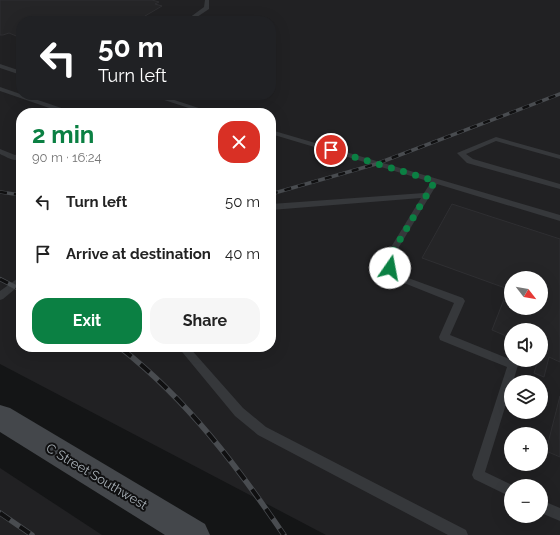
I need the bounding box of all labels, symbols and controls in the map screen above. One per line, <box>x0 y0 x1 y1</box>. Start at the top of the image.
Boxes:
text: 50 m <box>98 31 164 64</box>
icon: left <box>32 32 84 84</box>
text: Turn left <box>98 65 167 86</box>
text: 2 min <box>32 120 94 149</box>
button: close <box>218 121 260 163</box>
pin <box>314 133 348 167</box>
icon: arrive <box>320 139 342 161</box>
text: 90 m · 16:24 <box>32 150 102 165</box>
icon: left <box>32 191 54 213</box>
text: Turn left <box>66 193 127 211</box>
text: 50 m <box>225 193 260 211</box>
icon: arrive <box>32 243 54 265</box>
text: Arrive at destination <box>66 245 211 263</box>
text: 40 m <box>225 245 260 263</box>
position arrow <box>369 247 411 289</box>
north arrow <box>504 271 548 315</box>
map controls <box>504 271 548 523</box>
button: Exit <box>32 298 142 344</box>
button: Share <box>150 298 260 344</box>
button: sound <box>504 323 548 367</box>
button: layers <box>504 375 548 419</box>
button: + <box>504 427 548 471</box>
street label: C Street Southwest <box>43 440 151 513</box>
button: − <box>504 479 548 523</box>

